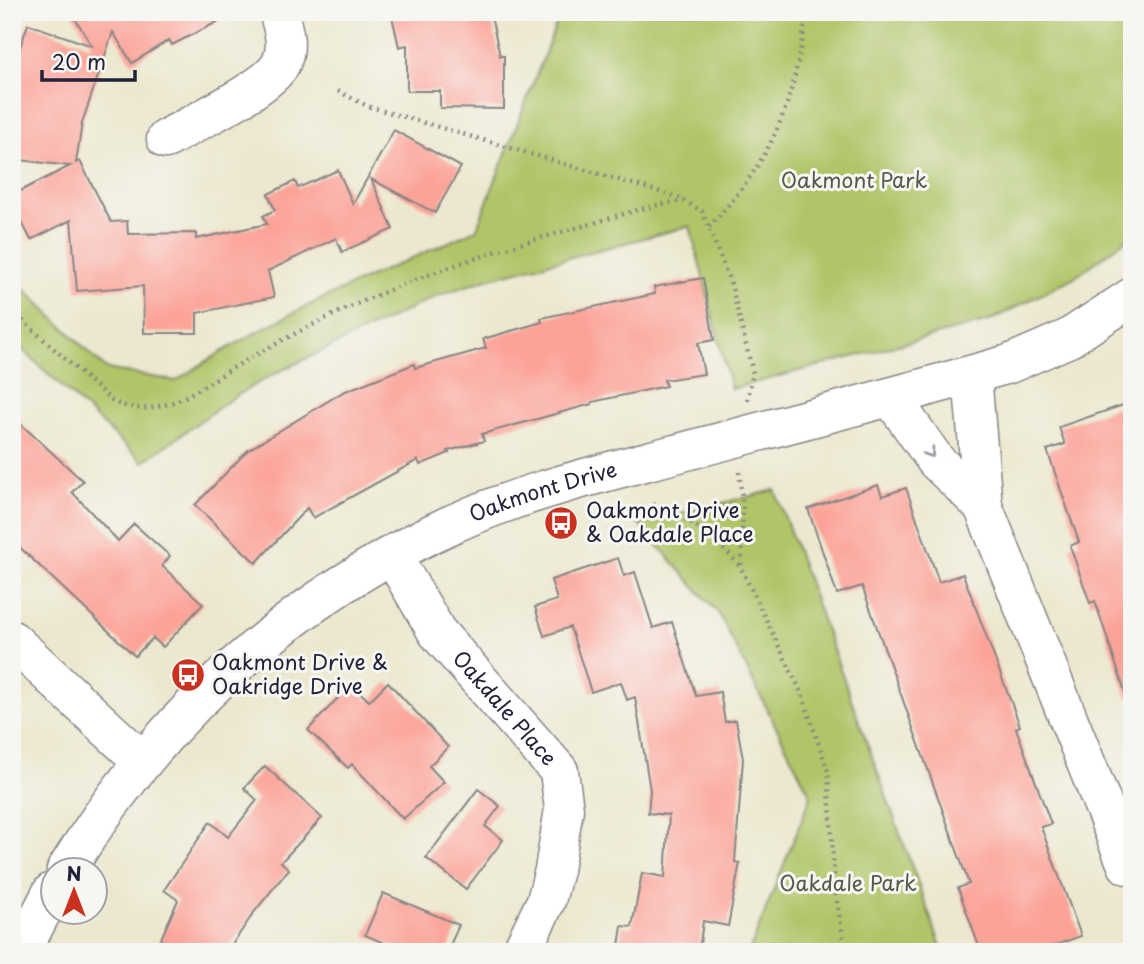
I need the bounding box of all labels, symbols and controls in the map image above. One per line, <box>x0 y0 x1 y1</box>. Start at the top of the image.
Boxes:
scale bar <box>42 38 135 82</box>
text: 20 m <box>52 45 106 77</box>
park label: Oakmont Park <box>781 163 927 195</box>
one-way arrow <box>922 445 935 458</box>
street label: Oakmont Drive <box>464 452 620 529</box>
place label: Oakmont Drive & Oakdale Place <box>586 493 754 549</box>
bus stop icon: Oakmont Drive & Oakdale Place <box>542 504 580 542</box>
street label: Oakdale Place <box>446 642 565 772</box>
place label: Oakmont Drive & Oakridge Drive <box>212 645 388 701</box>
bus stop icon: Oakmont Drive & Oakridge Drive <box>169 656 207 694</box>
north arrow <box>38 856 108 926</box>
text: N <box>66 859 82 887</box>
park label: Oakdale Park <box>779 866 917 898</box>

